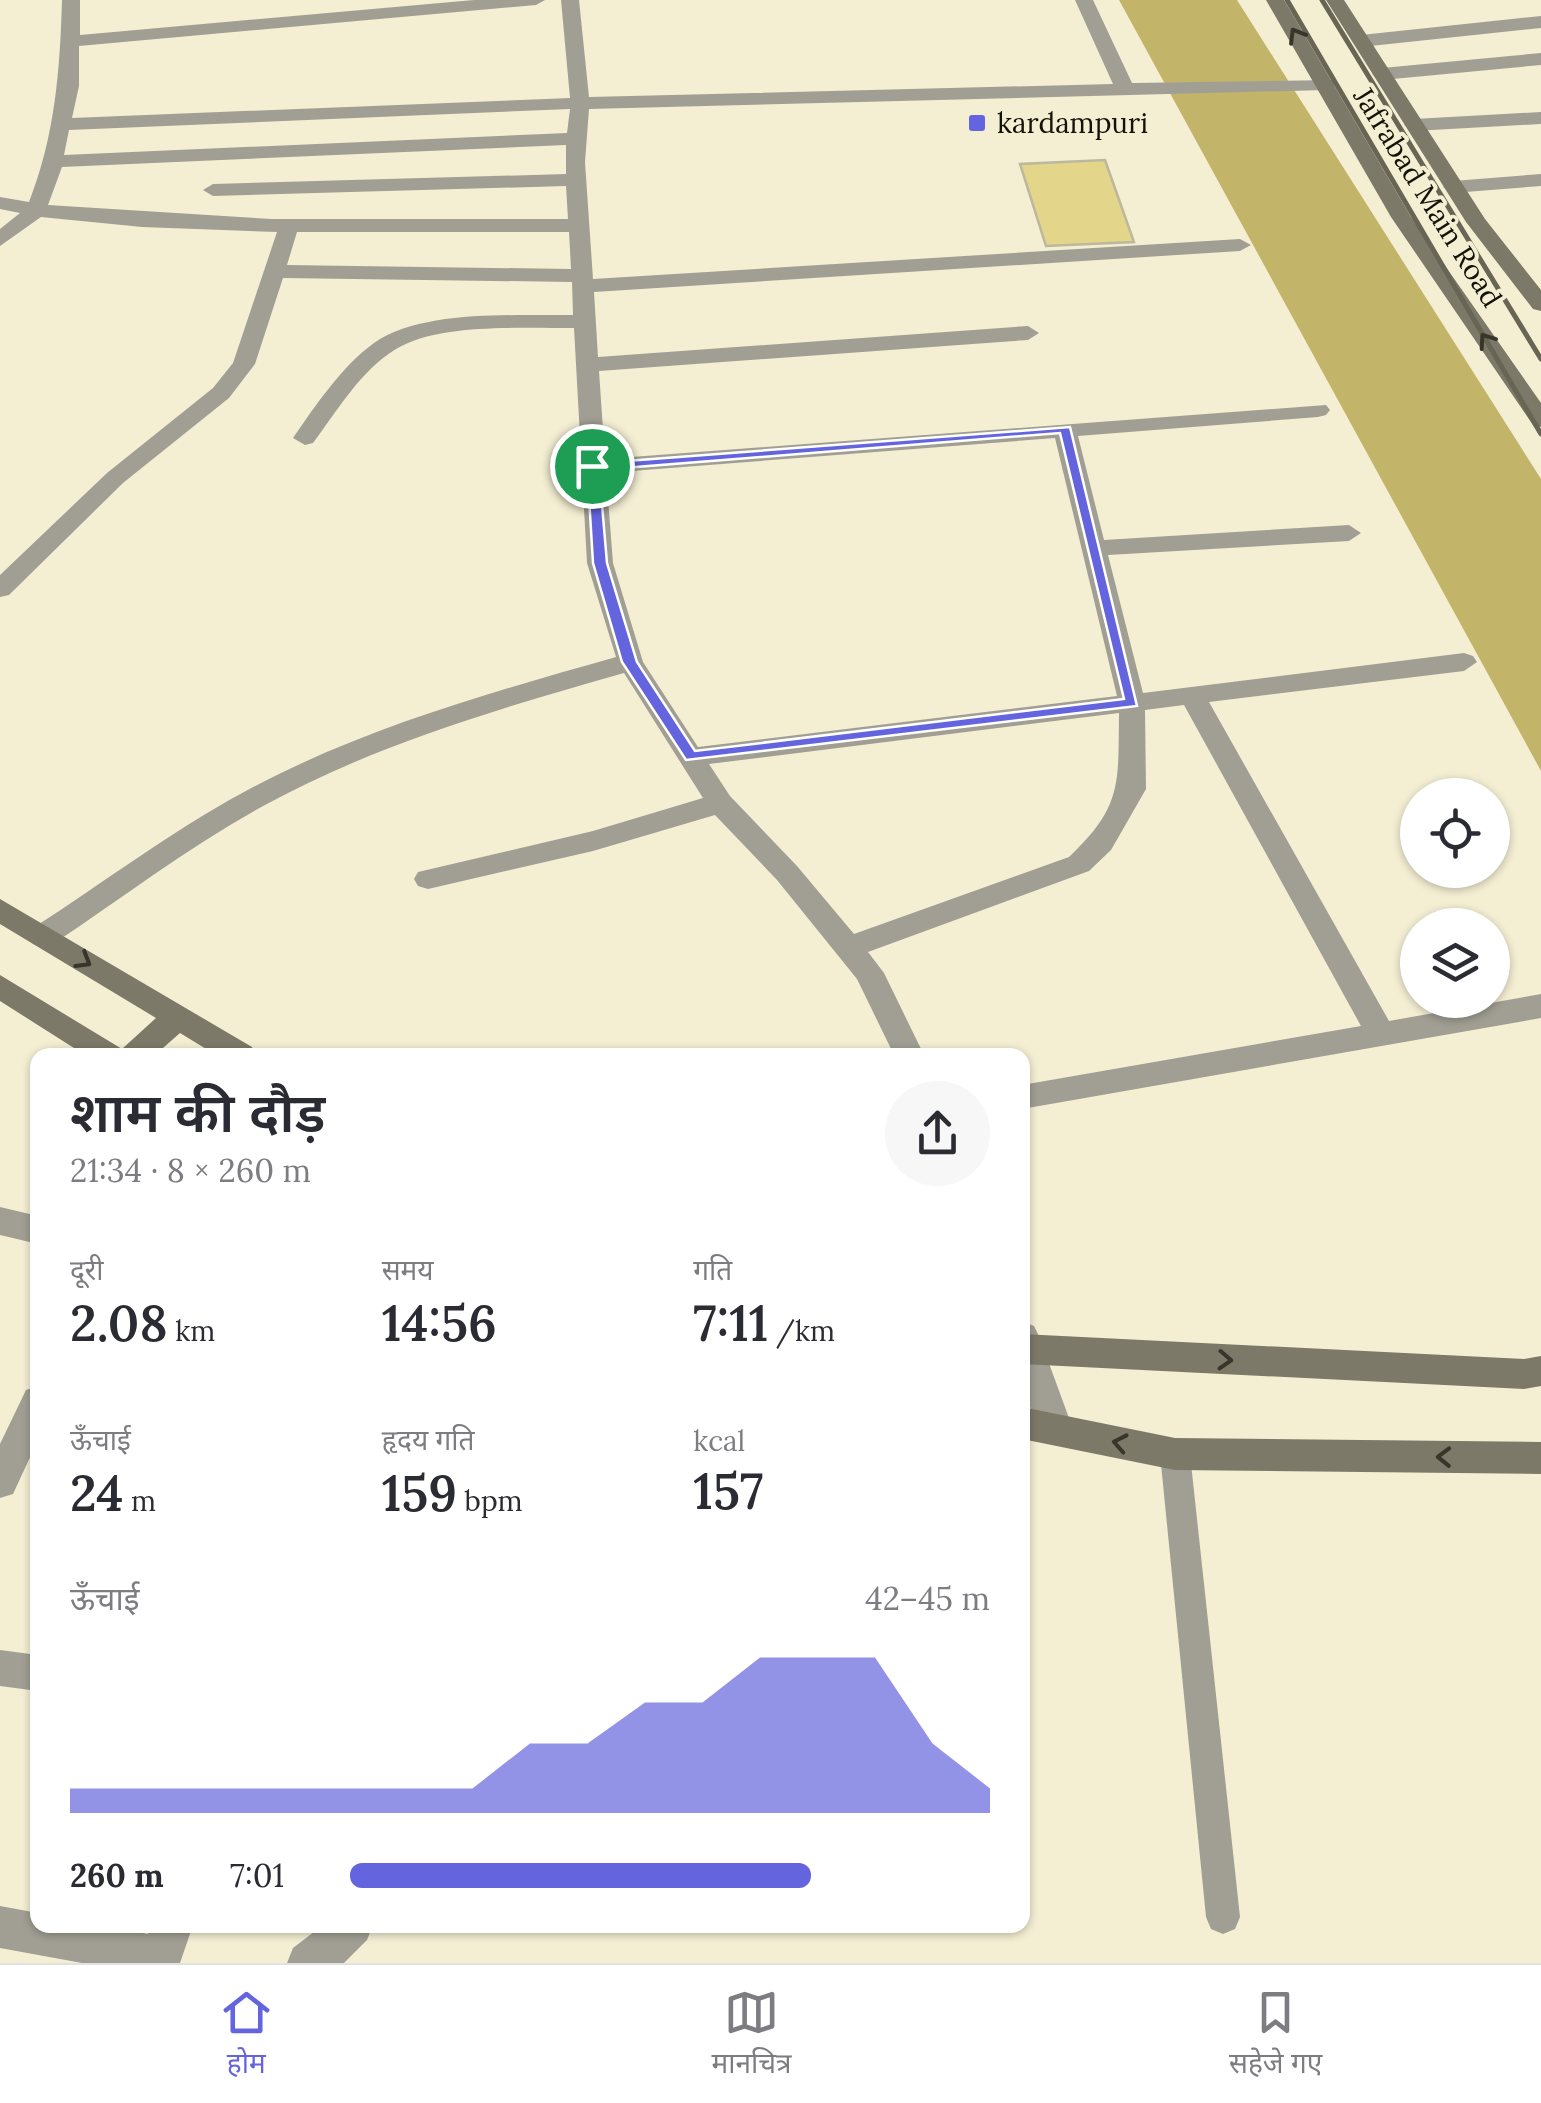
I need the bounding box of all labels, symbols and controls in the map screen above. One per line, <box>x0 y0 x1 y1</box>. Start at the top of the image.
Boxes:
one-way arrow <box>1289 28 1308 46</box>
street label: Jafrabad Main Road <box>1345 80 1510 314</box>
place label: kardampuri <box>997 105 1148 141</box>
marker: kardampuri <box>966 112 988 134</box>
one-way arrow <box>1480 333 1498 352</box>
pin <box>550 424 635 509</box>
icon: arrive <box>565 439 620 494</box>
map controls <box>1400 778 1510 1018</box>
button: locate <box>1400 778 1510 888</box>
button: layers <box>1400 908 1510 1018</box>
one-way arrow <box>73 949 91 968</box>
text: शाम की दौड़ <box>70 1077 325 1147</box>
button: share <box>885 1081 990 1186</box>
text: 21:34 · 8 × 260 m <box>70 1150 311 1191</box>
text: दूरी <box>70 1252 104 1288</box>
text: समय <box>382 1252 434 1288</box>
text: गति <box>693 1252 732 1288</box>
text: 2.08 <box>70 1291 168 1355</box>
text: 14:56 <box>382 1291 497 1355</box>
text: 7:11 <box>693 1291 768 1355</box>
text: km <box>168 1313 215 1349</box>
text: /km <box>768 1313 835 1349</box>
one-way arrow <box>1217 1349 1233 1370</box>
text: ऊँचाई <box>70 1422 131 1458</box>
text: हृदय गति <box>382 1422 475 1458</box>
text: kcal <box>693 1423 745 1459</box>
one-way arrow <box>1111 1433 1128 1454</box>
one-way arrow <box>1435 1446 1450 1468</box>
text: 157 <box>693 1459 763 1523</box>
text: 24 <box>70 1461 124 1525</box>
text: 159 <box>382 1461 457 1525</box>
text: m <box>124 1483 156 1519</box>
text: bpm <box>457 1483 523 1519</box>
text: ऊँचाई <box>70 1578 139 1619</box>
text: 42–45 m <box>865 1578 990 1619</box>
text: 260 m <box>70 1855 164 1896</box>
text: 7:01 <box>230 1855 284 1896</box>
tab: होम <box>219 1985 274 2084</box>
tab: मानचित्र <box>711 1985 791 2084</box>
tab: सहेजे गए <box>1229 1985 1322 2084</box>

